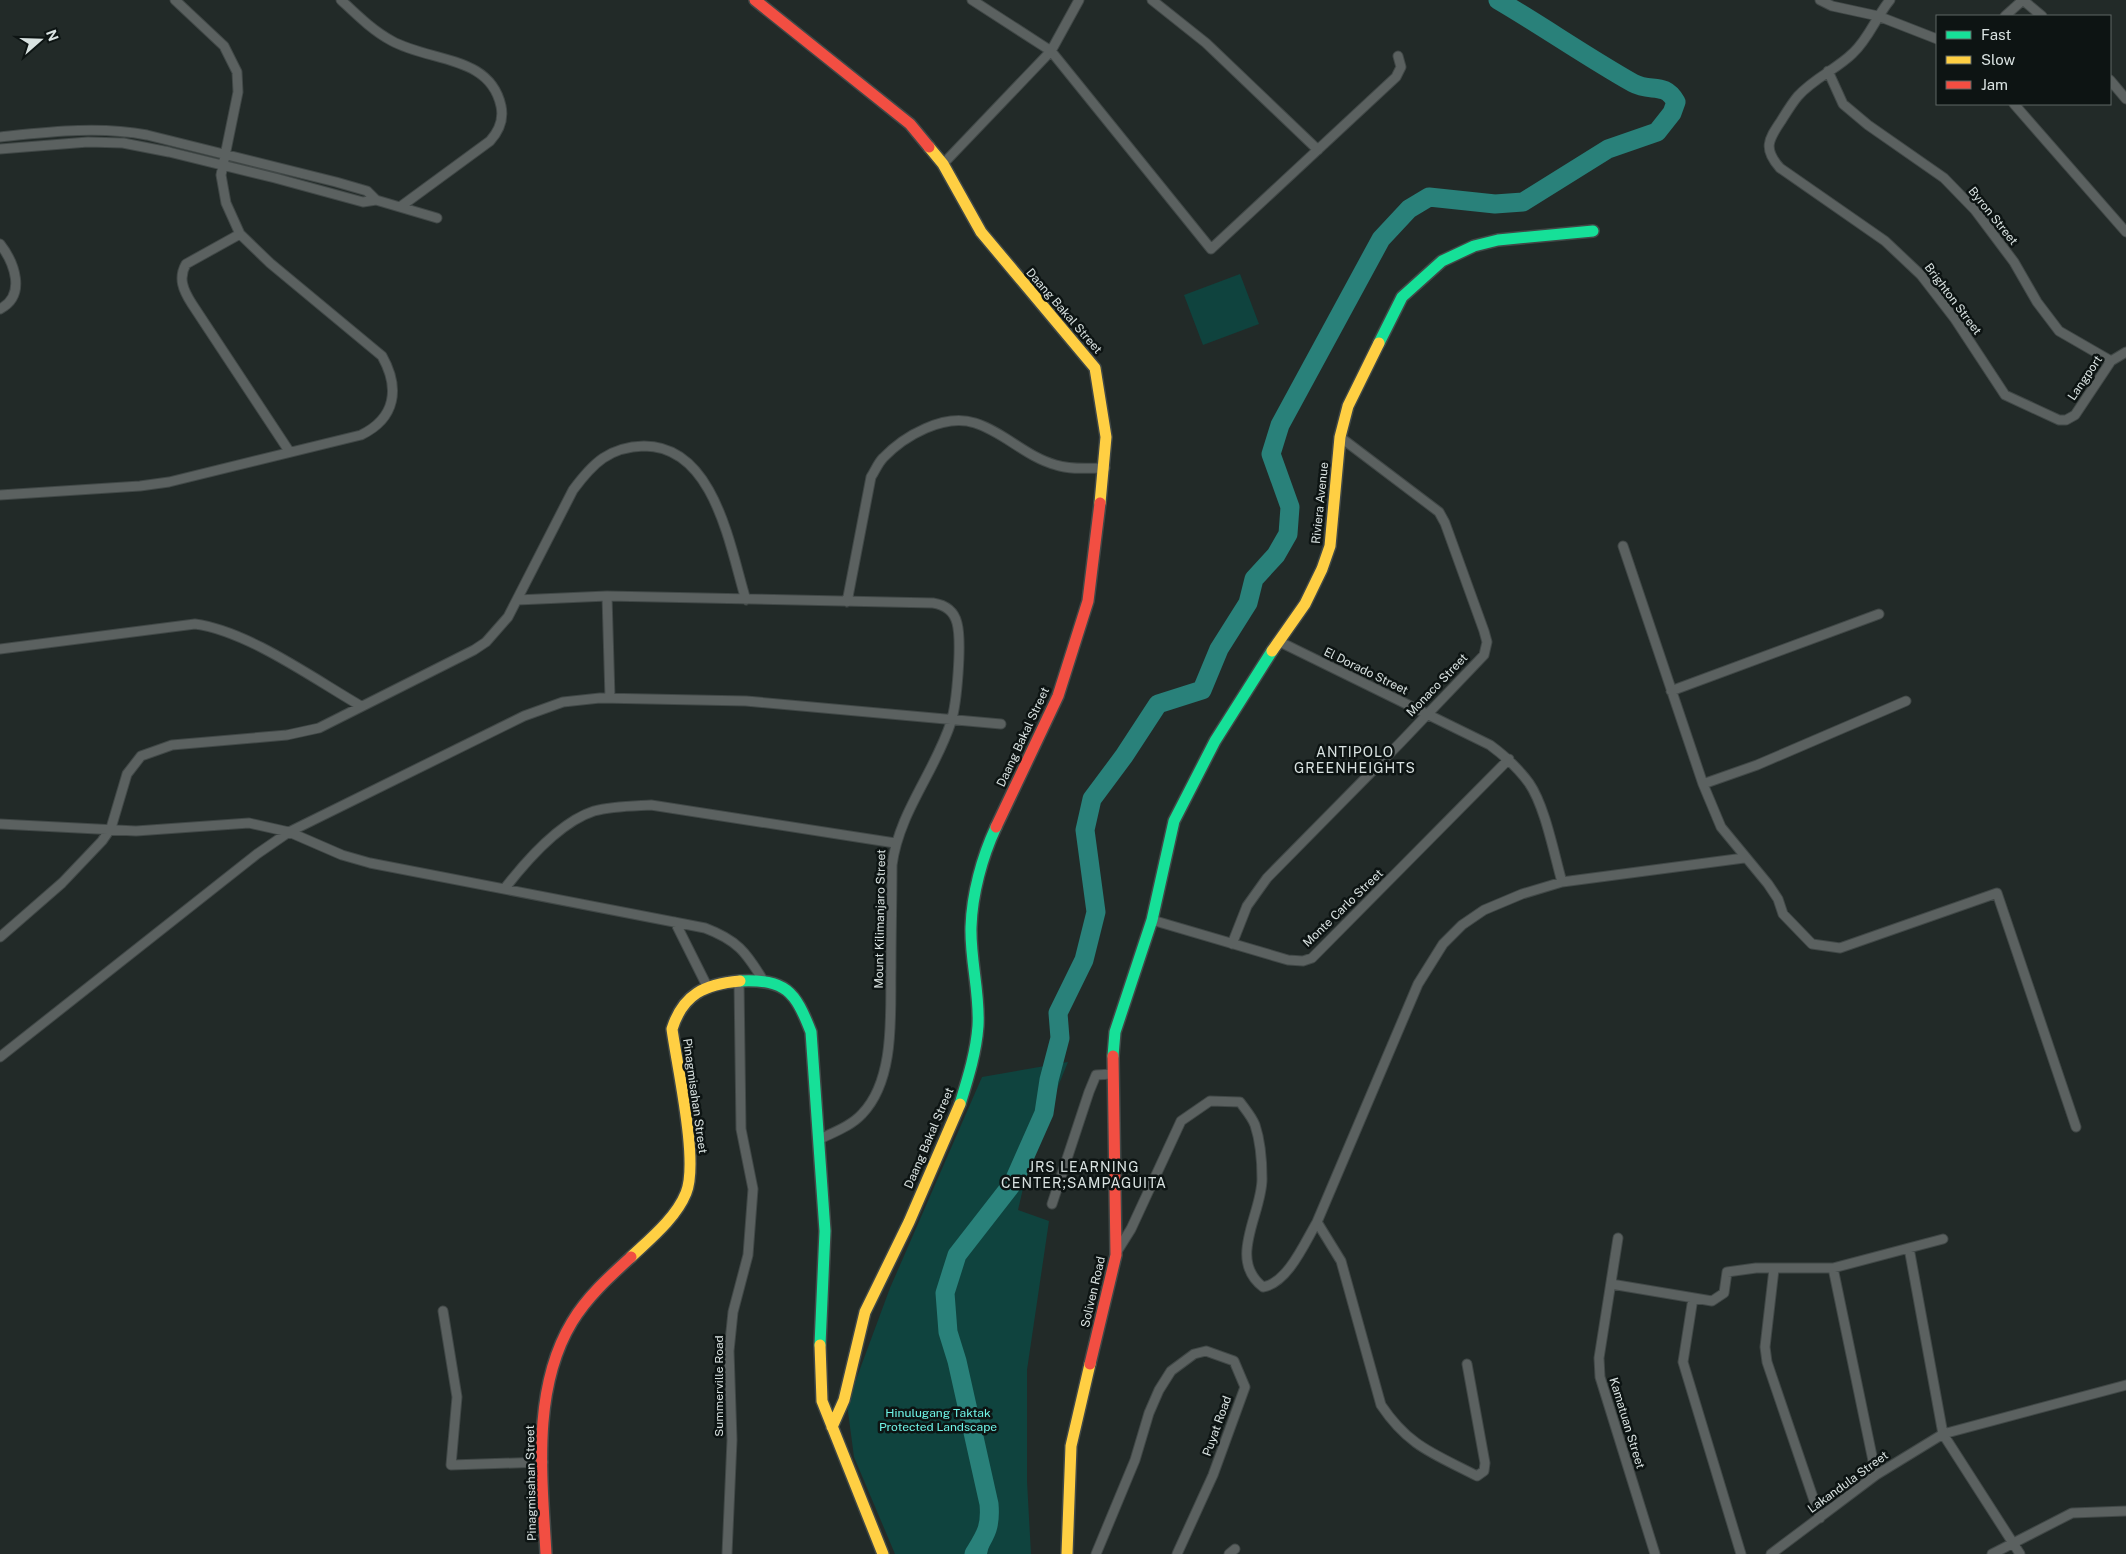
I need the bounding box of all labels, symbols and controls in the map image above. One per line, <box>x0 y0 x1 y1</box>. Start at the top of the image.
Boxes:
north arrow <box>15 15 65 65</box>
legend <box>1936 15 2111 105</box>
text: Fast <box>1981 26 2011 43</box>
text: N <box>43 28 62 43</box>
text: Slow <box>1981 51 2016 68</box>
text: Jam <box>1981 76 2008 93</box>
street label: Byron Street <box>1965 184 2021 248</box>
street label: Brighton Street <box>1922 260 1985 338</box>
street label: Daang Bakal Street <box>1023 266 1105 357</box>
street label: Langport <box>2065 353 2105 403</box>
street label: Riviera Avenue <box>1309 461 1331 545</box>
street label: El Dorado Street <box>1322 645 1411 698</box>
street label: Monaco Street <box>1403 650 1471 719</box>
street label: Daang Bakal Street <box>994 685 1052 789</box>
district label: ANTIPOLO GREENHEIGHTS <box>1294 744 1416 776</box>
street label: Mount Kilimanjaro Street <box>872 849 888 989</box>
street label: Monte Carlo Street <box>1300 866 1386 950</box>
street label: Pinagmisahan Street <box>680 1037 710 1155</box>
street label: Daang Bakal Street <box>901 1085 957 1191</box>
district label: JRS LEARNING CENTER;SAMPAGUITA <box>1001 1159 1167 1191</box>
street label: Soliven Road <box>1078 1255 1108 1329</box>
street label: Summerville Road <box>712 1335 726 1437</box>
street label: Kamatuan Street <box>1606 1376 1648 1471</box>
street label: Puyat Road <box>1200 1394 1234 1458</box>
park label: Hinulugang Taktak Protected Landscape <box>879 1406 997 1434</box>
street label: Pinagmisahan Street <box>523 1424 539 1541</box>
street label: Lakandula Street <box>1805 1448 1891 1516</box>

